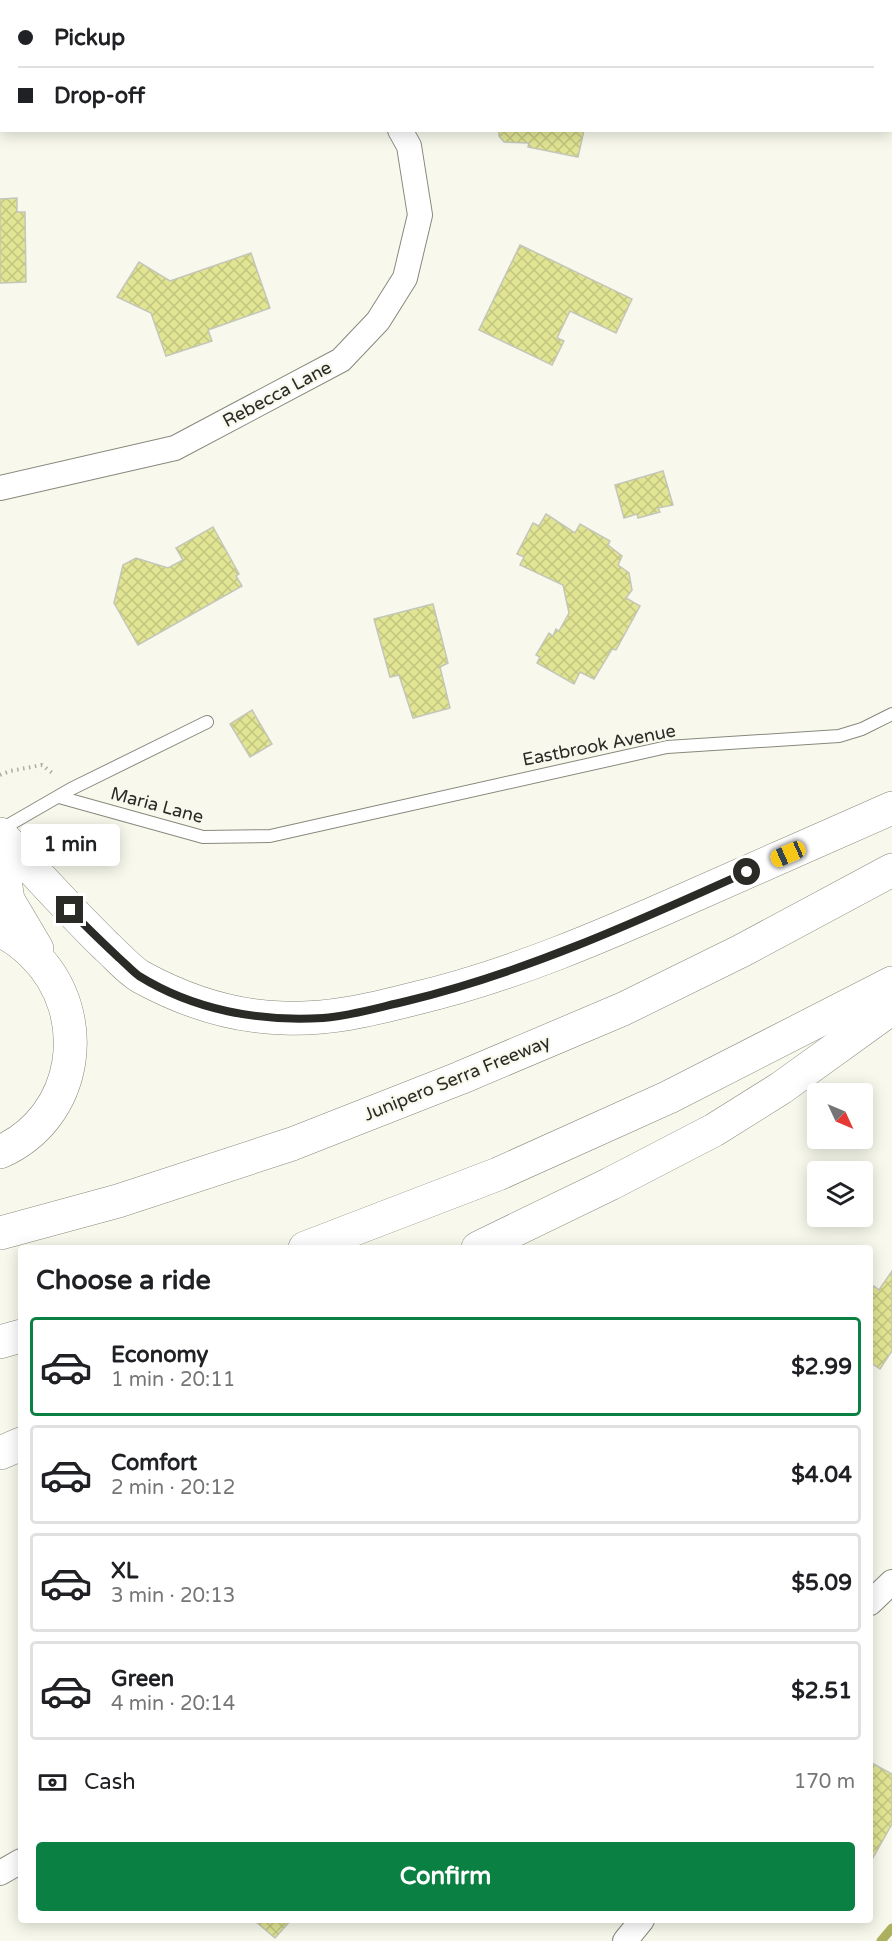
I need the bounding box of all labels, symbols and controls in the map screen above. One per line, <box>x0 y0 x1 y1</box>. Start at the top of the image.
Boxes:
text: Pickup <box>54 25 125 51</box>
text: Drop-off <box>54 83 145 109</box>
street label: Rebecca Lane <box>219 356 335 432</box>
street label: Eastbrook Avenue <box>520 719 678 771</box>
street label: Maria Lane <box>108 782 206 828</box>
callout: 1 min <box>20 823 119 865</box>
text: 1 min <box>44 833 97 857</box>
car <box>768 838 808 870</box>
route start <box>733 858 760 885</box>
route end <box>56 896 83 923</box>
street label: Junipero Serra Freeway <box>360 1030 554 1126</box>
north arrow <box>807 1083 873 1149</box>
map controls <box>807 1083 873 1227</box>
button: layers <box>807 1161 873 1227</box>
text: Choose a ride <box>36 1264 211 1297</box>
icon: car <box>39 1340 93 1394</box>
text: Economy <box>111 1342 208 1368</box>
text: $2.99 <box>791 1354 852 1380</box>
text: 1 min · 20:11 <box>111 1368 235 1392</box>
icon: car <box>39 1448 93 1502</box>
text: Comfort <box>111 1450 197 1476</box>
text: $4.04 <box>791 1462 852 1488</box>
text: 2 min · 20:12 <box>111 1476 235 1500</box>
icon: car <box>39 1556 93 1610</box>
text: XL <box>111 1558 138 1584</box>
text: $5.09 <box>791 1570 852 1596</box>
text: 3 min · 20:13 <box>111 1584 235 1608</box>
icon: car <box>39 1664 93 1718</box>
text: Green <box>111 1666 174 1692</box>
text: $2.51 <box>791 1678 852 1704</box>
text: 4 min · 20:14 <box>111 1692 235 1716</box>
icon: cash <box>36 1766 69 1799</box>
text: Cash <box>84 1769 136 1795</box>
text: 170 m <box>794 1770 855 1794</box>
button: Confirm <box>36 1842 855 1911</box>

